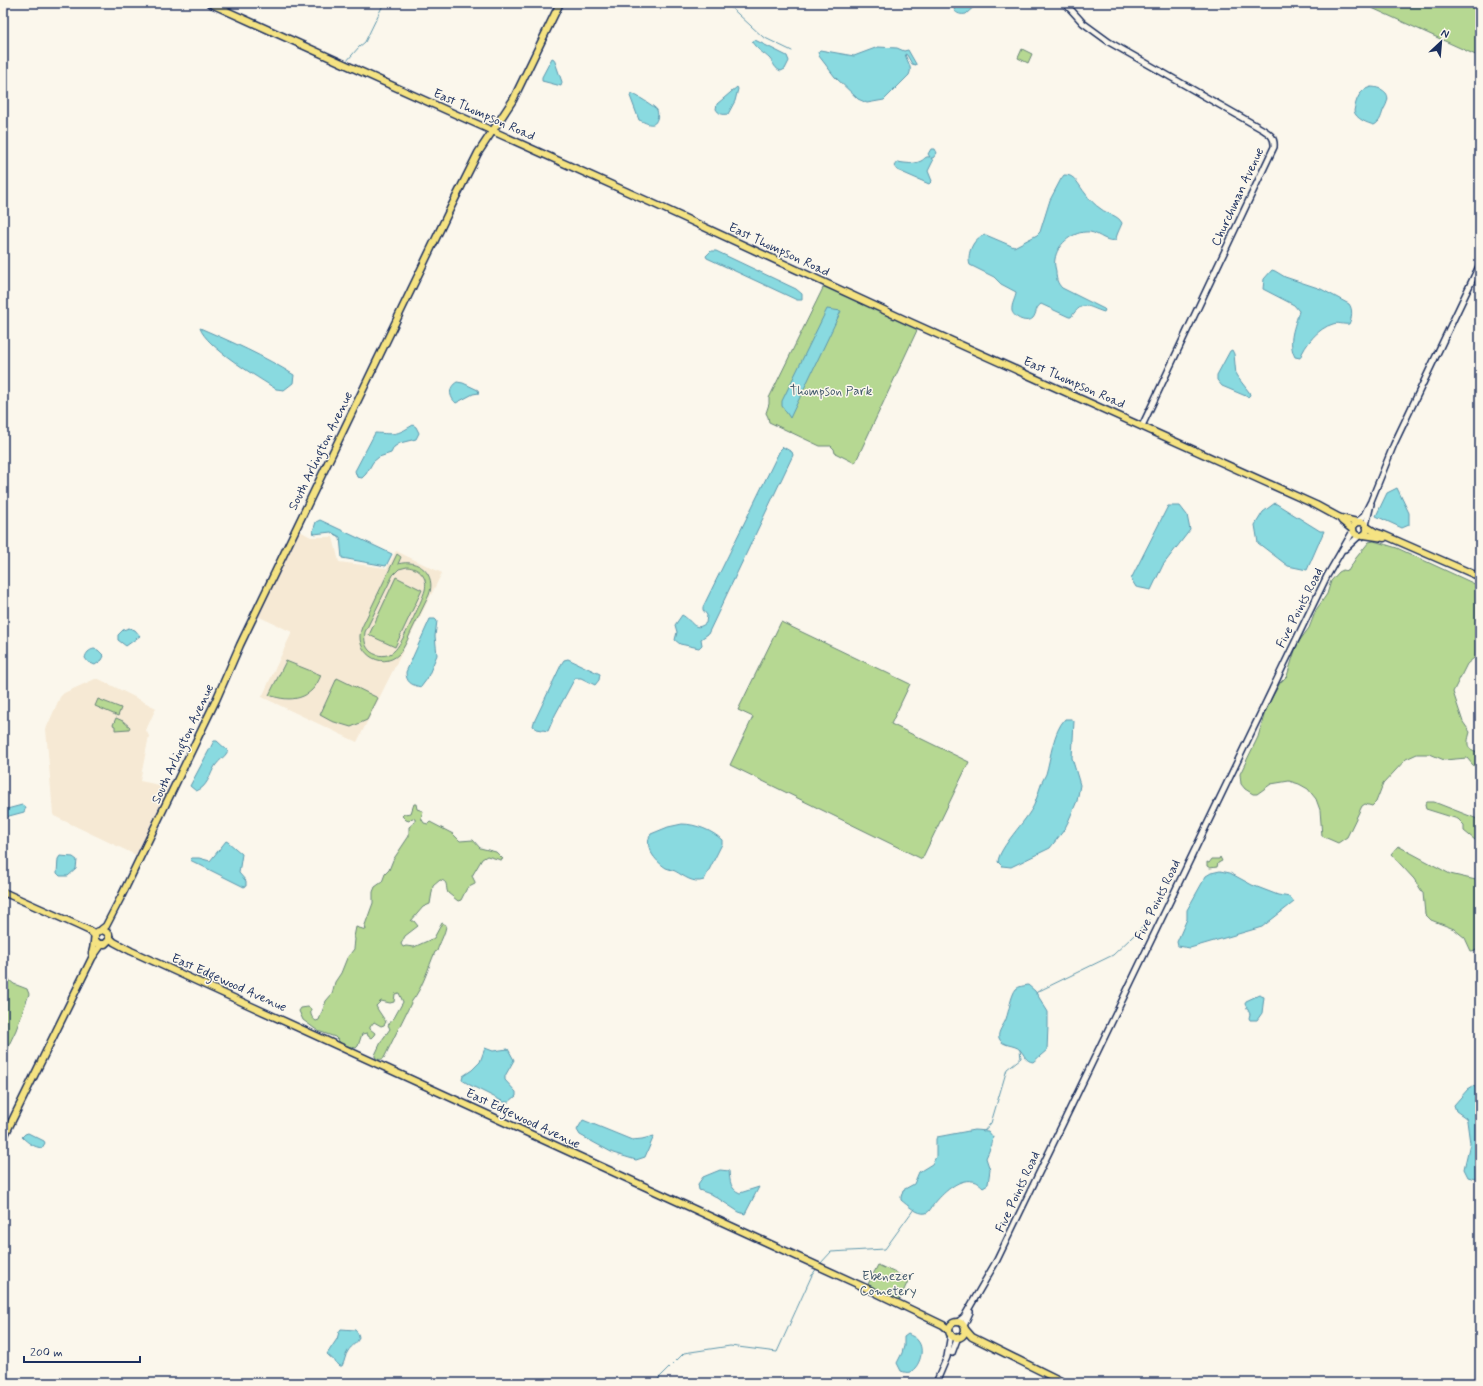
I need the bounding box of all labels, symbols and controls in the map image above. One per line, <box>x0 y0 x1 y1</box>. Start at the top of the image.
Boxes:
north arrow <box>1421 22 1461 62</box>
text: N <box>1439 26 1451 42</box>
street label: East Thompson Road <box>430 85 538 145</box>
street label: Churchman Avenue <box>1208 145 1268 249</box>
street label: East Thompson Road <box>726 219 832 281</box>
street label: East Thompson Road <box>1020 353 1128 413</box>
park label: Thompson Park <box>790 383 873 400</box>
street label: South Arlington Avenue <box>285 389 359 514</box>
street label: Five Points Road <box>1273 565 1327 651</box>
street label: South Arlington Avenue <box>148 681 220 807</box>
street label: Five Points Road <box>1131 857 1185 943</box>
street label: East Edgewood Avenue <box>168 950 289 1018</box>
street label: East Edgewood Avenue <box>462 1085 583 1155</box>
street label: Five Points Road <box>992 1149 1044 1235</box>
park label: Ebenezer Cometery <box>859 1268 917 1300</box>
scale bar <box>24 1338 140 1364</box>
text: 200 m <box>30 1345 63 1361</box>

